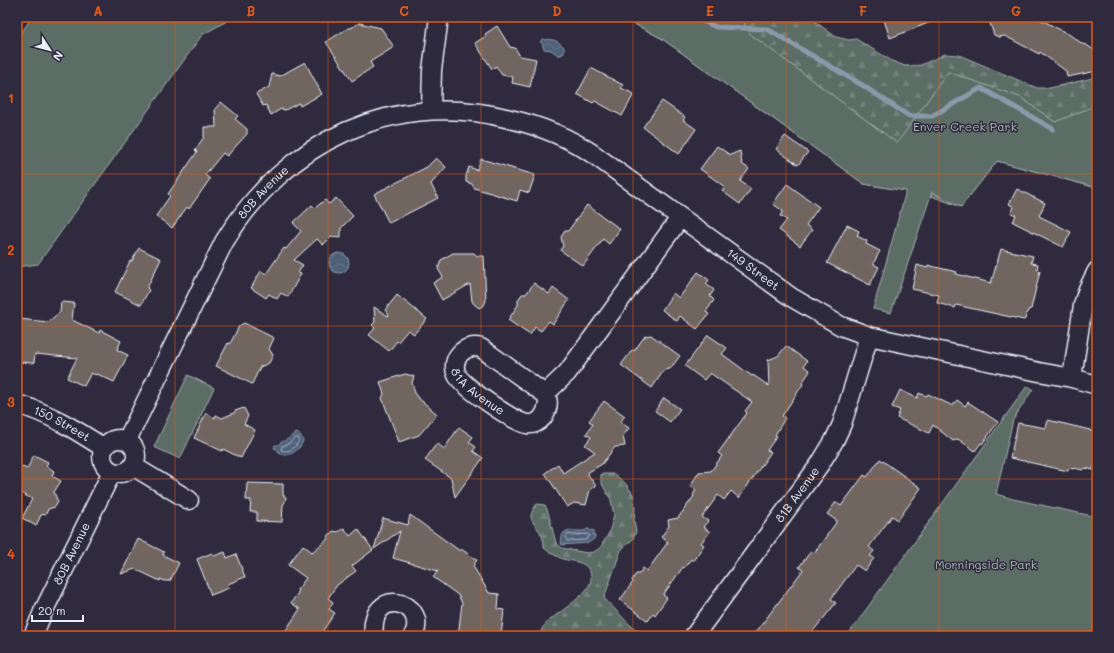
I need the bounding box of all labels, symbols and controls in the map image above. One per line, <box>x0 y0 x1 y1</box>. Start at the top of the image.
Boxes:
text: A <box>93 2 103 19</box>
text: B <box>247 2 256 19</box>
text: C <box>399 2 409 19</box>
text: D <box>552 2 562 19</box>
text: E <box>706 2 714 19</box>
text: F <box>859 2 867 19</box>
text: G <box>1011 2 1021 19</box>
north arrow <box>30 30 70 70</box>
text: N <box>50 48 67 64</box>
text: 1 <box>8 89 14 106</box>
park label: Enver Creek Park <box>913 118 1017 134</box>
street label: 80B Avenue <box>233 161 291 222</box>
text: 2 <box>7 241 15 258</box>
street label: 149 Street <box>724 244 783 293</box>
street label: 81A Avenue <box>448 366 508 418</box>
text: 3 <box>7 393 15 410</box>
street label: 150 Street <box>32 401 94 444</box>
street label: 81B Avenue <box>771 463 822 525</box>
street label: 80B Avenue <box>49 519 93 587</box>
text: 4 <box>7 545 15 562</box>
park label: Morningside Park <box>935 556 1037 572</box>
scale bar <box>32 597 83 623</box>
text: 20 m <box>38 602 66 618</box>

